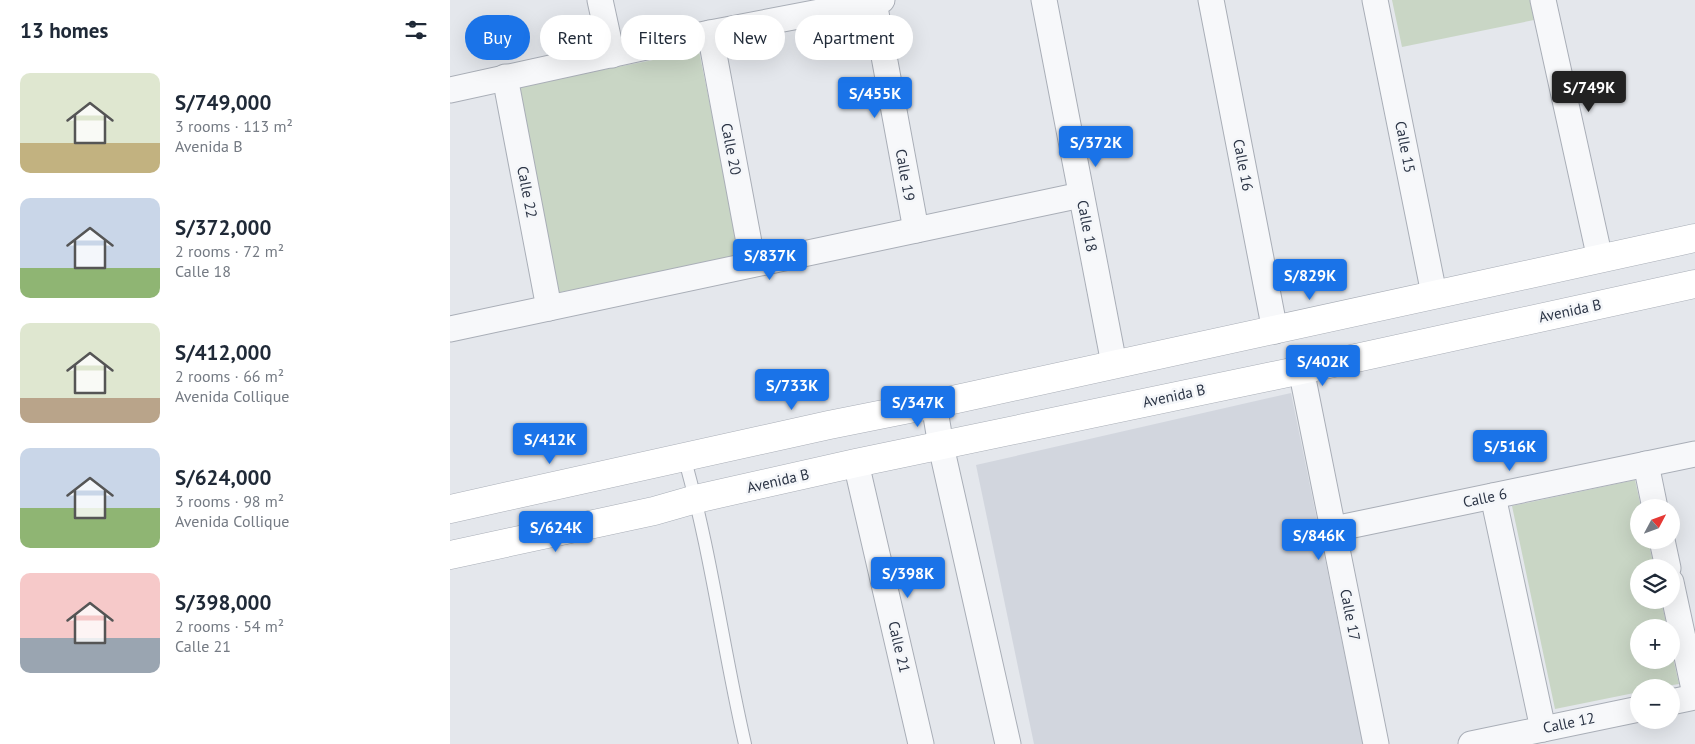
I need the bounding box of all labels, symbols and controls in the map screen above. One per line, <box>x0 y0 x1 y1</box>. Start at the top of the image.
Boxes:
chip: Buy <box>465 15 530 60</box>
chip: Rent <box>540 15 611 60</box>
chip: Filters <box>621 15 705 60</box>
chip: New <box>715 15 785 60</box>
chip: Apartment <box>795 15 913 60</box>
icon: filters <box>402 16 430 44</box>
text: 13 homes <box>20 17 108 44</box>
pin: S/749K <box>1548 70 1630 113</box>
pin: S/455K <box>834 76 916 119</box>
text: S/749K <box>1563 77 1615 97</box>
text: S/455K <box>849 83 901 103</box>
text: S/749,000 <box>175 89 271 116</box>
icon: home <box>60 93 120 153</box>
text: 3 rooms · 113 m² <box>175 116 293 136</box>
street label: Calle 15 <box>1391 119 1420 174</box>
street label: Calle 20 <box>717 121 746 176</box>
pin: S/372K <box>1055 126 1137 168</box>
text: S/372K <box>1070 132 1122 152</box>
text: Avenida B <box>175 136 243 156</box>
street label: Calle 16 <box>1229 137 1258 192</box>
street label: Calle 19 <box>892 147 919 202</box>
street label: Calle 22 <box>513 164 542 219</box>
street label: Calle 18 <box>1073 198 1102 253</box>
text: S/372,000 <box>175 214 271 241</box>
icon: home <box>60 218 120 278</box>
pin: S/837K <box>729 238 811 281</box>
text: 2 rooms · 72 m² <box>175 241 284 261</box>
text: S/837K <box>744 245 796 265</box>
pin: S/829K <box>1269 258 1351 301</box>
text: Calle 18 <box>175 261 231 281</box>
text: S/829K <box>1284 265 1336 285</box>
street label: Avenida B <box>1537 295 1603 326</box>
text: S/412,000 <box>175 339 271 366</box>
icon: home <box>60 343 120 403</box>
pin: S/402K <box>1282 344 1364 387</box>
text: S/402K <box>1297 351 1349 371</box>
text: 2 rooms · 66 m² <box>175 366 284 386</box>
pin: S/733K <box>751 368 833 411</box>
text: S/733K <box>766 375 818 395</box>
street label: Avenida B <box>1141 380 1207 411</box>
text: Avenida Collique <box>175 386 289 406</box>
pin: S/347K <box>877 386 959 428</box>
text: S/347K <box>892 392 944 412</box>
pin: S/412K <box>509 422 591 465</box>
text: S/412K <box>524 429 576 449</box>
pin: S/516K <box>1469 430 1551 472</box>
text: S/516K <box>1484 436 1536 456</box>
text: S/624,000 <box>175 464 271 491</box>
street label: Avenida B <box>745 464 811 497</box>
icon: home <box>60 468 120 528</box>
street label: Calle 6 <box>1461 484 1509 511</box>
text: 3 rooms · 98 m² <box>175 491 284 511</box>
north arrow <box>1630 499 1680 549</box>
map controls <box>1630 499 1680 729</box>
pin: S/624K <box>515 510 597 553</box>
text: Avenida Collique <box>175 511 289 531</box>
text: S/624K <box>530 517 582 537</box>
pin: S/846K <box>1278 518 1360 561</box>
text: S/846K <box>1293 525 1345 545</box>
pin: S/398K <box>867 556 949 599</box>
button: layers <box>1630 559 1680 609</box>
text: S/398K <box>882 563 934 583</box>
street label: Calle 17 <box>1336 587 1365 642</box>
text: S/398,000 <box>175 589 271 616</box>
icon: home <box>60 593 120 653</box>
text: 2 rooms · 54 m² <box>175 616 284 636</box>
street label: Calle 21 <box>884 619 915 675</box>
button: + <box>1630 619 1680 669</box>
text: Calle 21 <box>175 636 231 656</box>
button: − <box>1630 679 1680 729</box>
street label: Calle 12 <box>1541 708 1597 737</box>

